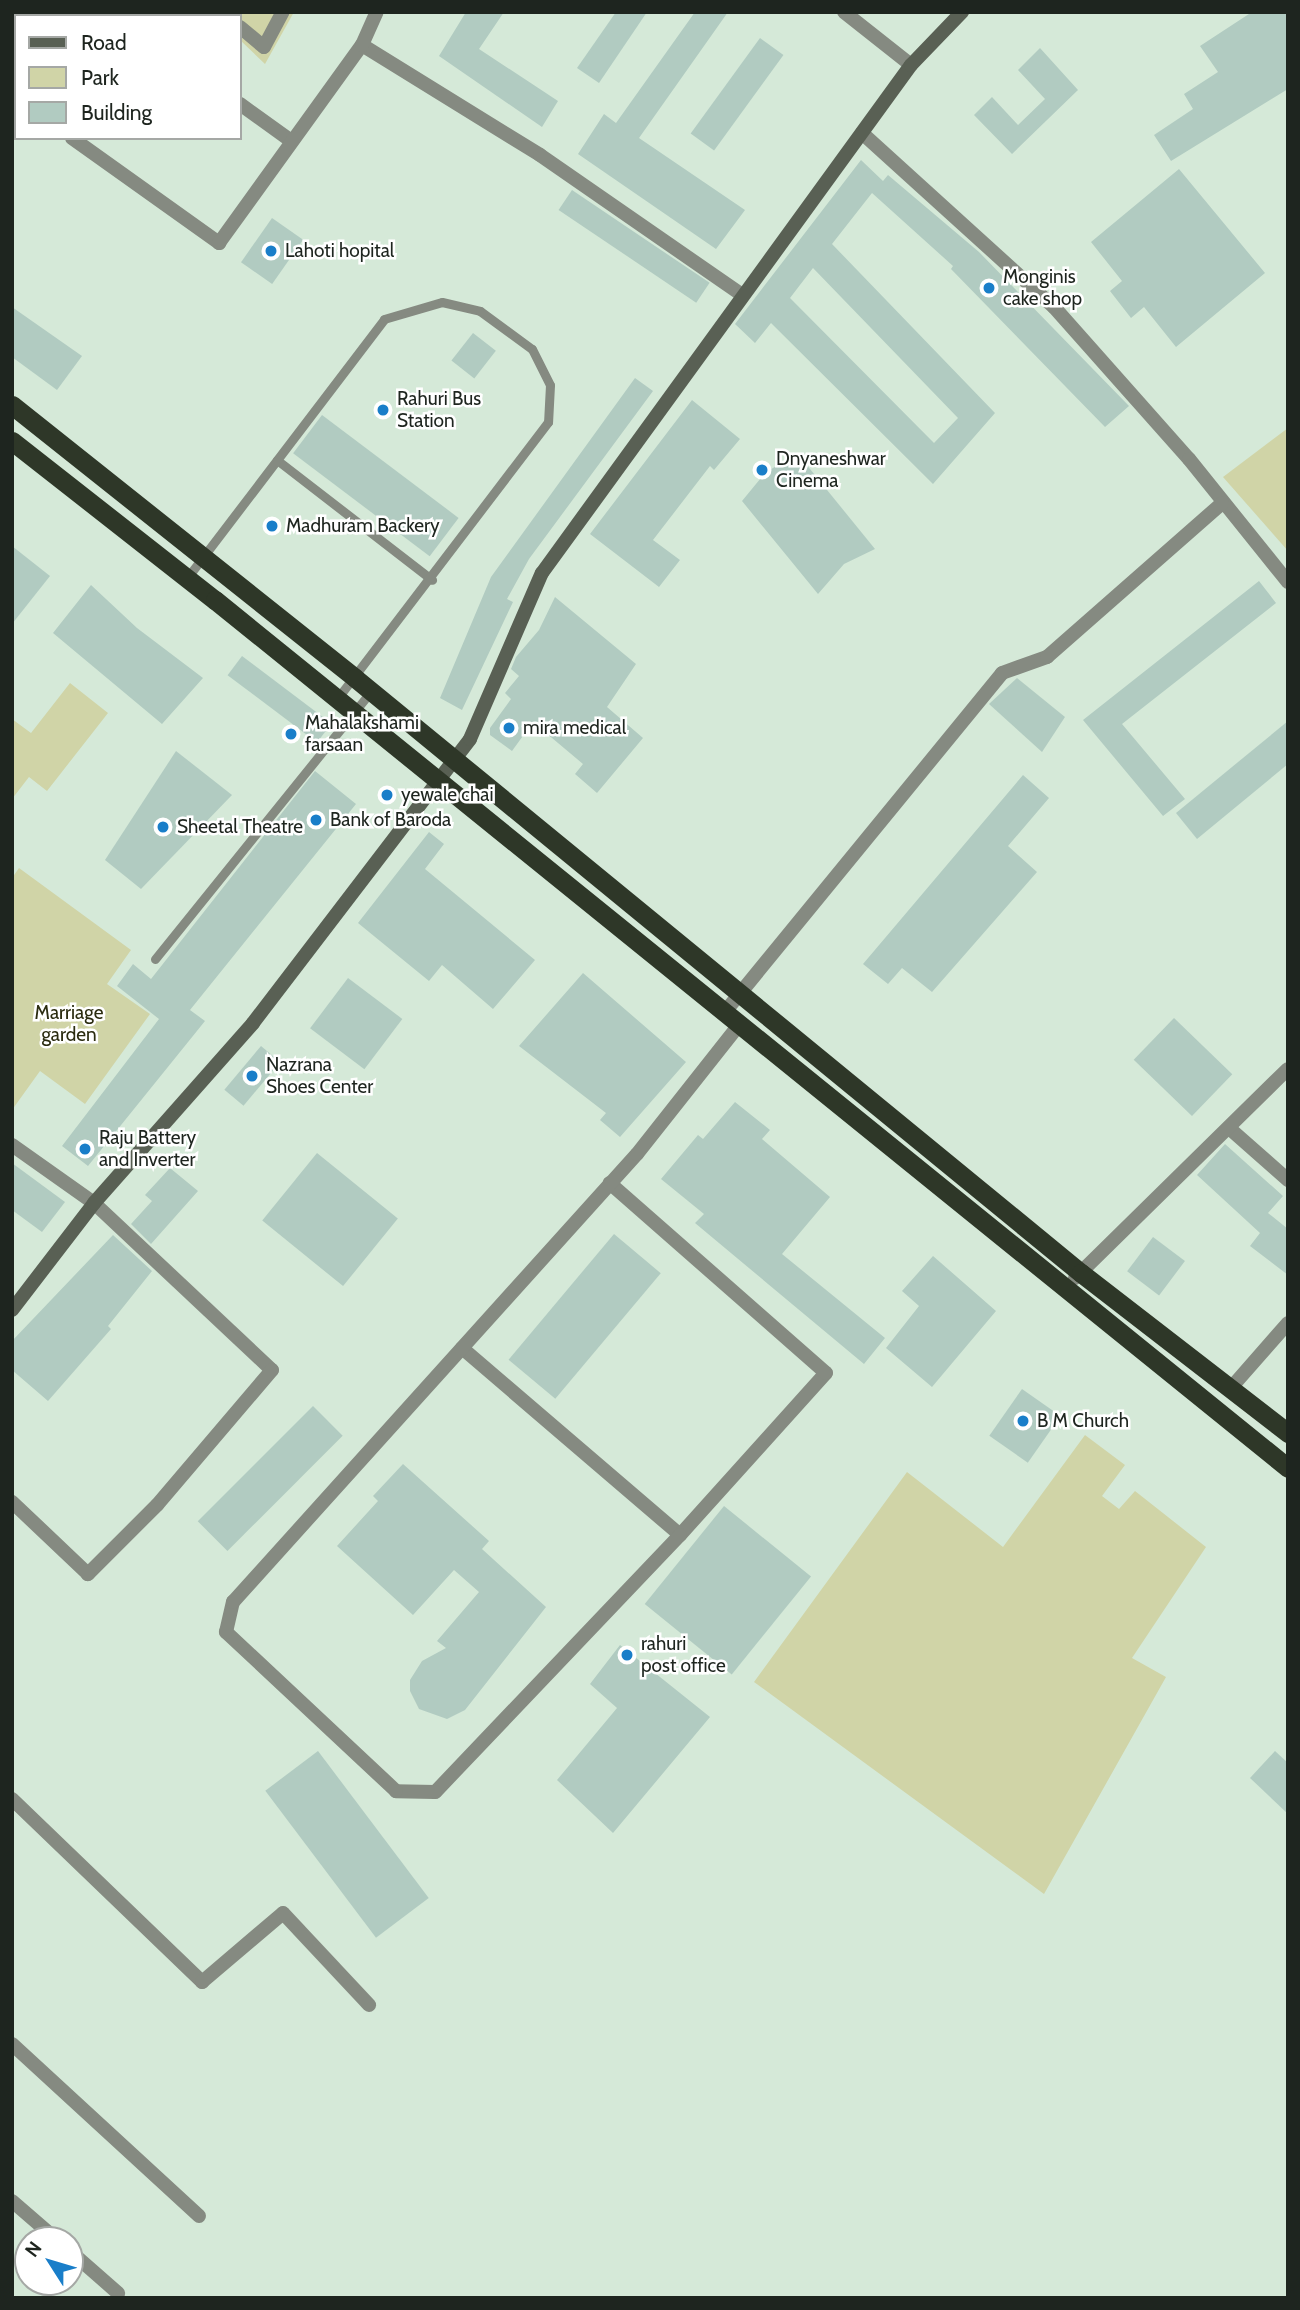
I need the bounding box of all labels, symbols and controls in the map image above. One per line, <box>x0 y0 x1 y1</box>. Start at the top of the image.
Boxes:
legend <box>14 14 242 140</box>
text: Road <box>81 30 127 55</box>
text: Park <box>81 65 119 90</box>
text: Building <box>81 100 152 125</box>
place label: Lahoti hopital <box>285 240 394 262</box>
marker: Lahoti hopital <box>263 243 279 259</box>
place label: Monginis cake shop <box>1003 266 1082 310</box>
marker: Monginis cake shop <box>981 280 997 296</box>
place label: Rahuri Bus Station <box>397 388 481 432</box>
marker: Rahuri Bus Station <box>375 402 391 418</box>
place label: Dnyaneshwar Cinema <box>776 448 886 492</box>
marker: Dnyaneshwar Cinema <box>754 462 770 478</box>
place label: Madhuram Backery <box>286 515 440 537</box>
marker: Madhuram Backery <box>264 518 280 534</box>
place label: Mahalakshami farsaan <box>305 712 419 756</box>
place label: mira medical <box>523 717 626 739</box>
marker: mira medical <box>501 720 517 736</box>
marker: Mahalakshami farsaan <box>283 726 299 742</box>
place label: yewale chai <box>401 784 493 806</box>
marker: yewale chai <box>379 787 395 803</box>
place label: Bank of Baroda <box>330 809 451 831</box>
marker: Bank of Baroda <box>308 812 324 828</box>
place label: Sheetal Theatre <box>177 816 303 838</box>
marker: Sheetal Theatre <box>155 819 171 835</box>
park label: Marriage garden <box>35 1002 103 1046</box>
place label: Nazrana Shoes Center <box>266 1054 373 1098</box>
marker: Nazrana Shoes Center <box>244 1068 260 1084</box>
place label: Raju Battery and Inverter <box>99 1127 196 1171</box>
marker: Raju Battery and Inverter <box>77 1141 93 1157</box>
place label: B M Church <box>1037 1410 1129 1432</box>
marker: B M Church <box>1015 1413 1031 1429</box>
place label: rahuri post office <box>641 1633 726 1677</box>
marker: rahuri post office <box>619 1647 635 1663</box>
north arrow <box>14 2226 84 2296</box>
text: N <box>20 2237 47 2262</box>

